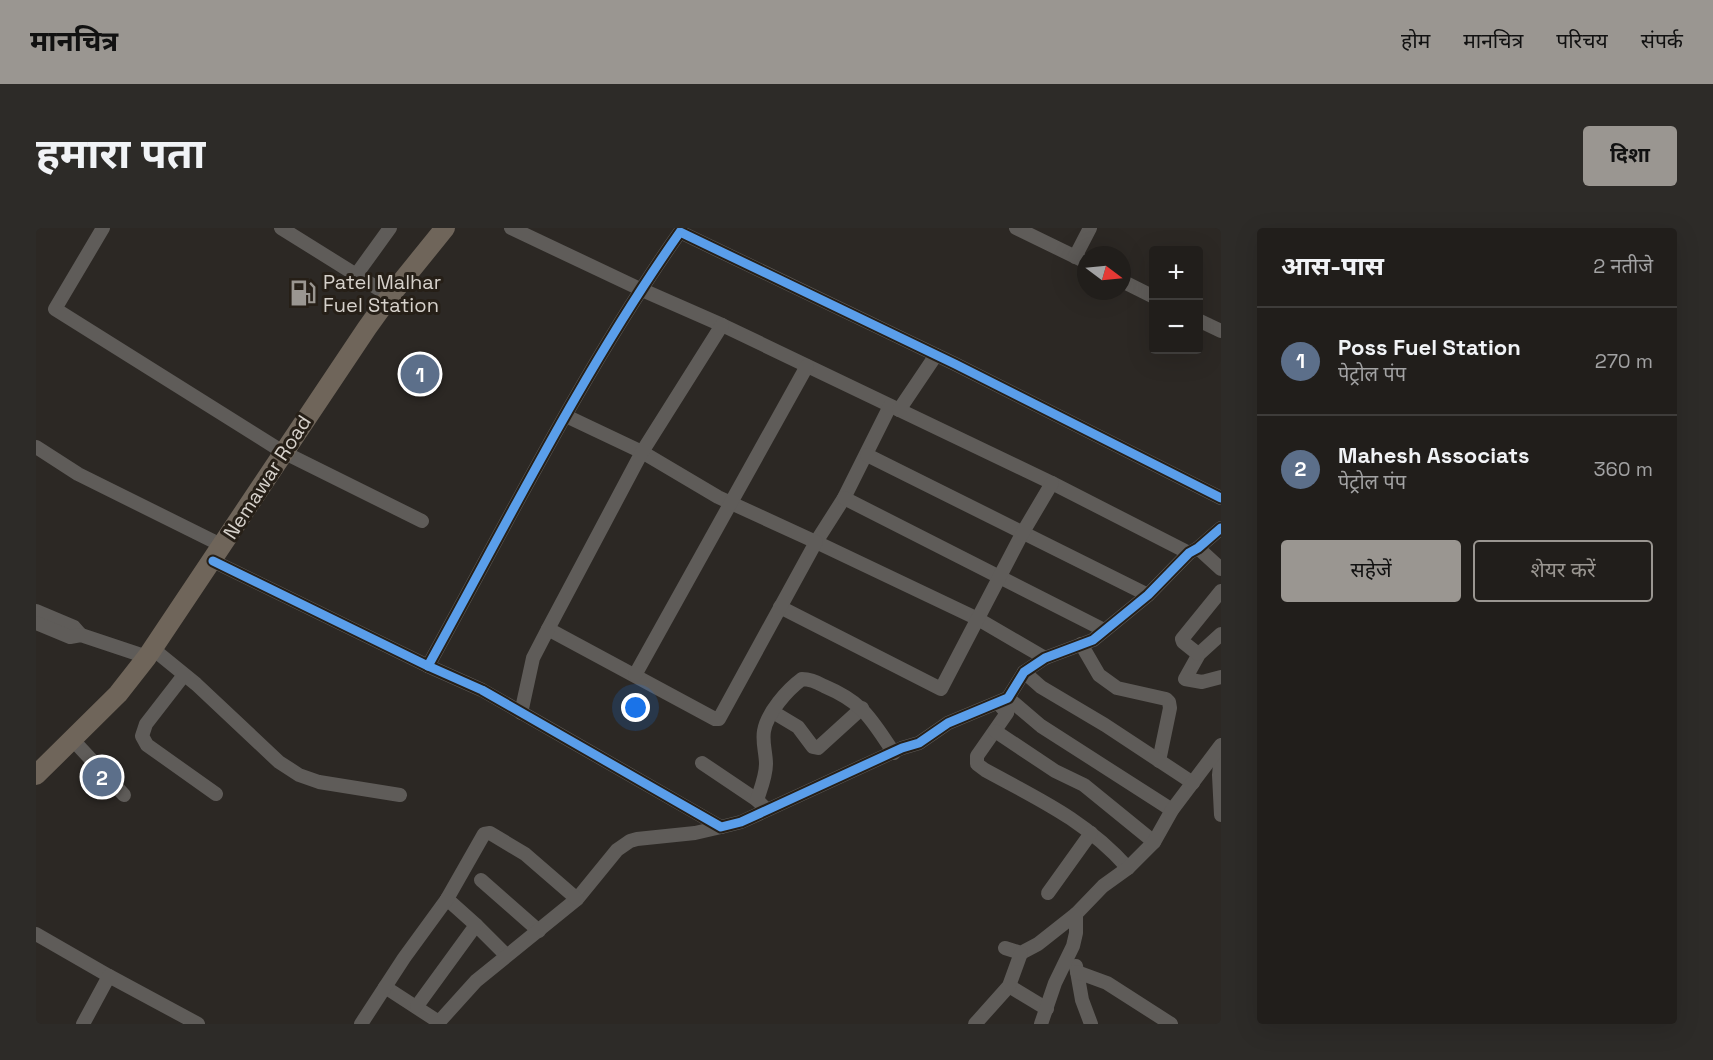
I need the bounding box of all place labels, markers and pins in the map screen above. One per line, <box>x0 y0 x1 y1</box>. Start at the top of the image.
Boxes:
place label: Patel Malhar Fuel Station <box>323 269 441 318</box>
fuel station icon: Patel Malhar Fuel Station <box>288 278 318 308</box>
pin: 1 <box>400 352 440 396</box>
pin: 2 <box>82 754 122 800</box>

